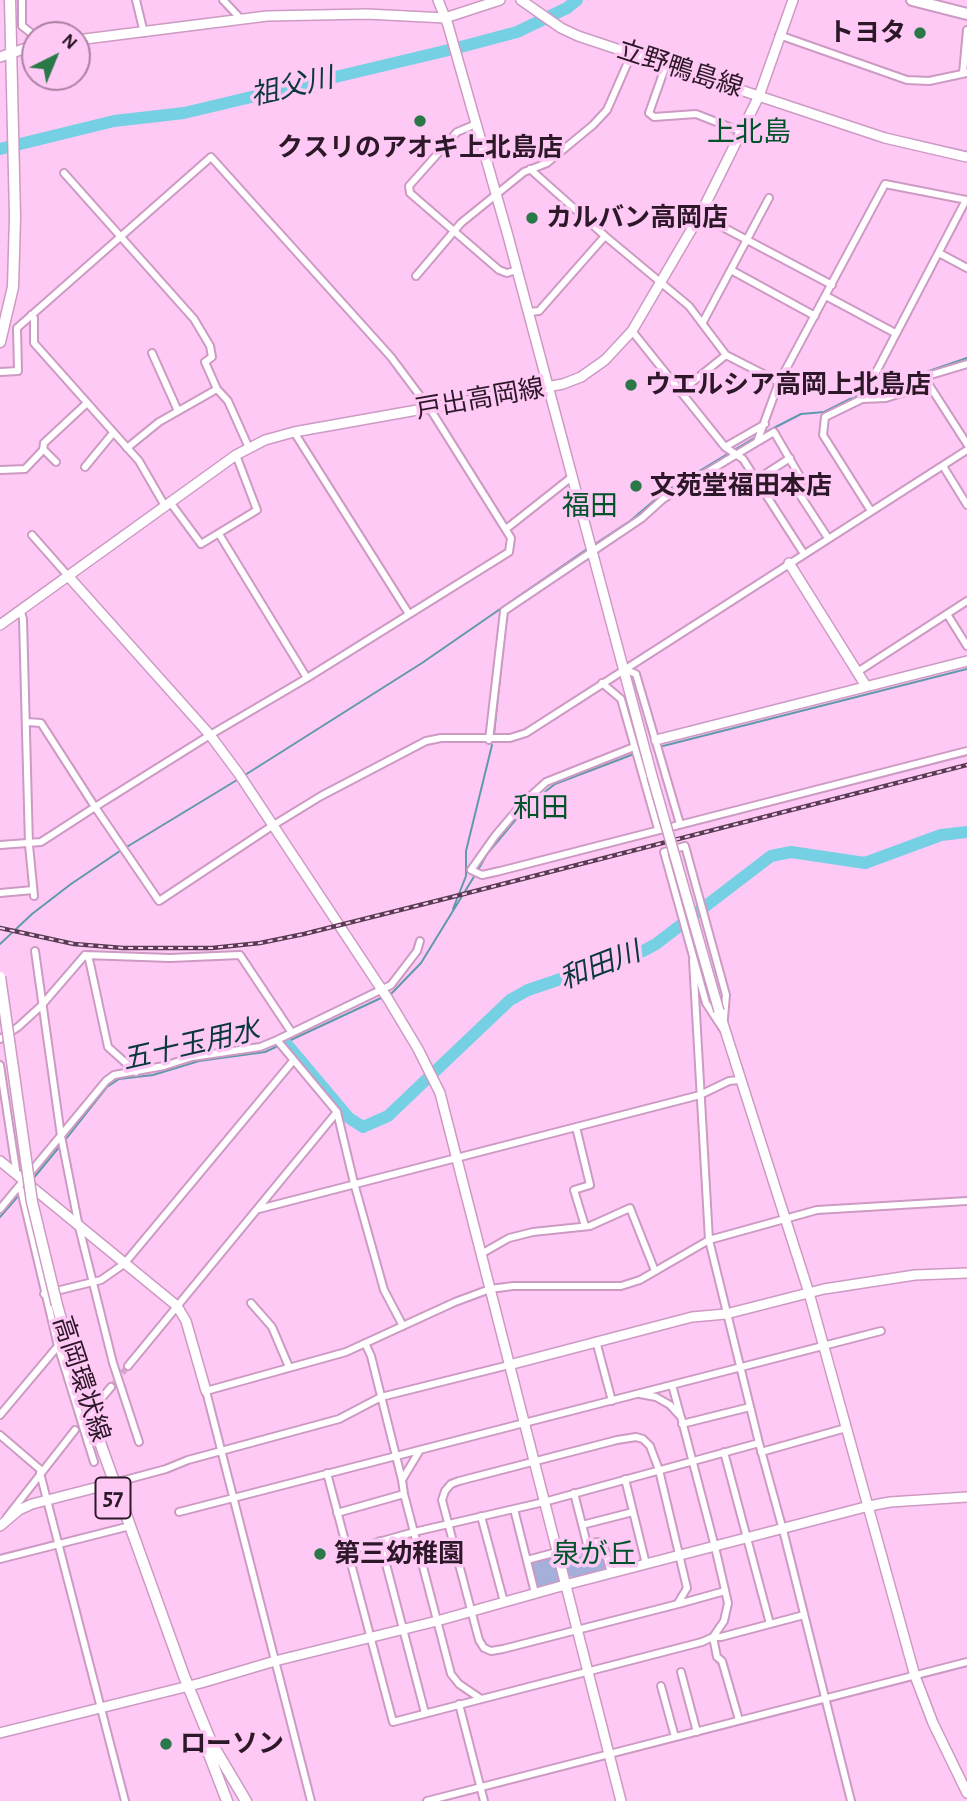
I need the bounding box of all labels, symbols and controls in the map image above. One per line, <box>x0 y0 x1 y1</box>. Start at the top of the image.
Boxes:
place label: トヨタ <box>828 17 906 49</box>
north arrow <box>21 21 91 91</box>
marker: トヨタ <box>912 25 928 41</box>
text: N <box>58 30 81 53</box>
street label: 立野鴨島線 <box>613 34 747 104</box>
water label: 祖父川 <box>247 61 337 113</box>
marker: クスリのアオキ上北島店 <box>412 113 428 129</box>
district label: 上北島 <box>707 116 791 150</box>
place label: クスリのアオキ上北島店 <box>277 132 563 164</box>
place label: カルバン高岡店 <box>546 202 728 234</box>
marker: カルバン高岡店 <box>524 210 540 226</box>
place label: ウエルシア高岡上北島店 <box>645 369 931 401</box>
street label: 戸出高岡線 <box>413 372 547 426</box>
marker: ウエルシア高岡上北島店 <box>623 377 639 393</box>
place label: 文苑堂福田本店 <box>650 470 832 502</box>
marker: 文苑堂福田本店 <box>628 478 644 494</box>
district label: 福田 <box>562 490 618 524</box>
district label: 和田 <box>513 792 569 826</box>
water label: 和田川 <box>555 935 645 997</box>
water label: 五十玉用水 <box>119 1013 263 1077</box>
street label: 高岡環状線 <box>46 1312 116 1446</box>
road number: 57 <box>96 1478 130 1518</box>
place label: 第三幼稚園 <box>334 1538 464 1570</box>
district label: 泉が丘 <box>552 1538 636 1572</box>
marker: 第三幼稚園 <box>312 1546 328 1562</box>
place label: ローソン <box>180 1728 284 1760</box>
marker: ローソン <box>158 1736 174 1752</box>

